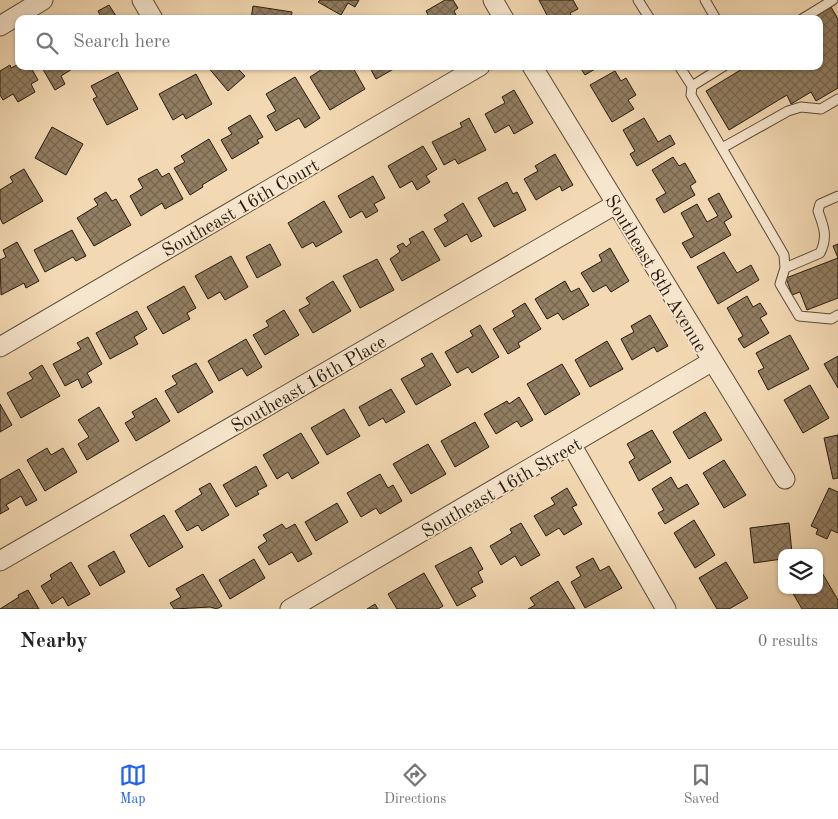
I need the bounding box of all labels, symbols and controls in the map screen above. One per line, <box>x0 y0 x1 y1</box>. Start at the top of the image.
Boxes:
search box <box>15 15 823 70</box>
icon: search <box>33 29 61 57</box>
text: Search here <box>73 33 170 52</box>
street label: Southeast 16th Court <box>160 156 323 262</box>
street label: Southeast 8th Avenue <box>600 192 709 356</box>
street label: Southeast 16th Place <box>229 333 390 437</box>
street label: Southeast 16th Street <box>419 436 586 543</box>
map controls <box>778 549 823 594</box>
button: layers <box>778 549 823 594</box>
text: Nearby <box>20 631 88 652</box>
text: 0 results <box>758 634 818 650</box>
tab: Map <box>119 761 147 808</box>
tab: Directions <box>384 761 446 808</box>
tab: Saved <box>684 761 719 808</box>

